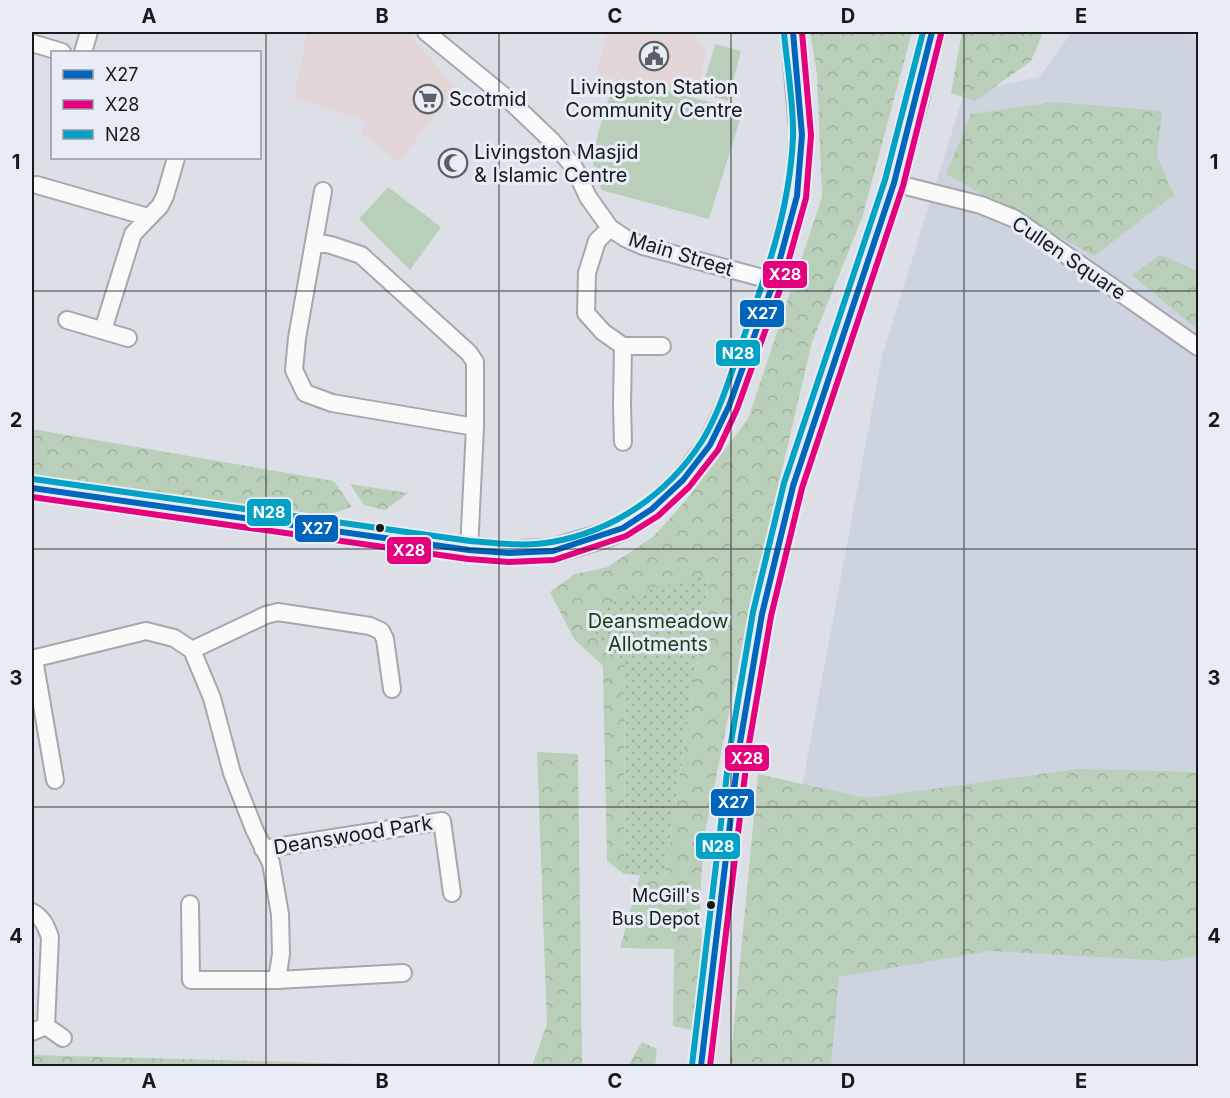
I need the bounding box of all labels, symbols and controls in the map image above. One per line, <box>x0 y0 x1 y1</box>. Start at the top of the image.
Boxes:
text: A <box>142 4 157 28</box>
text: B <box>375 4 389 28</box>
text: C <box>608 4 622 28</box>
text: D <box>841 4 855 28</box>
text: E <box>1075 4 1087 28</box>
public building icon: Livingston Station Community Centre <box>638 40 670 72</box>
legend <box>51 51 261 159</box>
text: X27 <box>105 64 138 85</box>
place label: Livingston Station Community Centre <box>565 75 743 122</box>
supermarket icon: Scotmid <box>412 83 444 115</box>
place label: Scotmid <box>449 87 526 111</box>
text: X28 <box>105 94 139 115</box>
text: N28 <box>105 124 141 145</box>
place label: Livingston Masjid & Islamic Centre <box>474 140 638 187</box>
mosque icon: Livingston Masjid & Islamic Centre <box>437 147 469 179</box>
text: 1 <box>12 150 20 174</box>
text: 1 <box>1210 150 1218 174</box>
street label: Cullen Square <box>1007 211 1131 305</box>
street label: Main Street <box>626 227 737 281</box>
line badge: X28 <box>762 260 808 289</box>
text: X28 <box>769 264 801 284</box>
line badge: X27 <box>739 299 785 328</box>
text: X27 <box>746 303 778 323</box>
line badge: N28 <box>715 339 761 367</box>
text: N28 <box>722 343 754 363</box>
text: 2 <box>10 408 22 432</box>
text: 2 <box>1208 408 1220 432</box>
line badge: N28 <box>246 498 292 527</box>
text: N28 <box>253 502 285 522</box>
line badge: X27 <box>294 514 339 543</box>
text: X27 <box>301 518 333 538</box>
unlabelled marker <box>374 522 386 534</box>
line badge: X28 <box>386 536 432 565</box>
text: X28 <box>393 540 425 560</box>
park label: Deansmeadow Allotments <box>588 609 728 656</box>
text: 3 <box>10 666 22 690</box>
text: 3 <box>1208 666 1220 690</box>
line badge: X28 <box>724 744 770 772</box>
text: X28 <box>731 748 763 768</box>
line badge: X27 <box>710 788 755 817</box>
text: X27 <box>717 792 749 812</box>
street label: Deanswood Park <box>272 811 434 859</box>
line badge: N28 <box>695 832 741 860</box>
text: N28 <box>702 836 734 856</box>
place label: McGill's Bus Depot <box>612 885 700 929</box>
marker: McGill's Bus Depot <box>705 899 717 911</box>
text: 4 <box>9 924 23 948</box>
text: 4 <box>1207 924 1221 948</box>
text: A <box>142 1069 157 1093</box>
text: B <box>375 1069 389 1093</box>
text: C <box>608 1069 622 1093</box>
text: D <box>841 1069 855 1093</box>
text: E <box>1075 1069 1087 1093</box>

